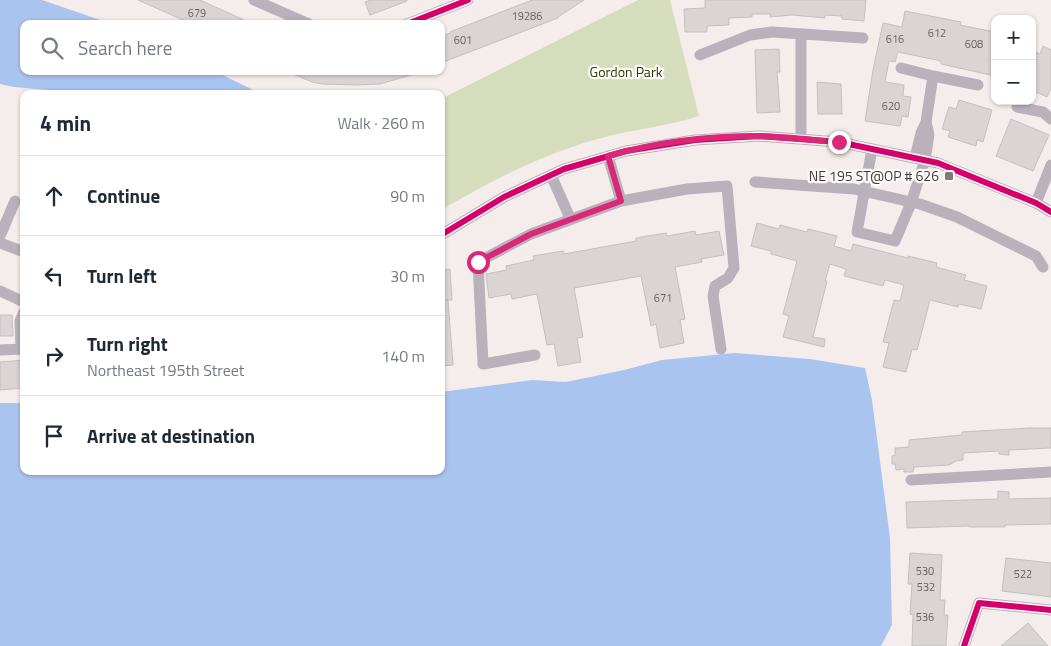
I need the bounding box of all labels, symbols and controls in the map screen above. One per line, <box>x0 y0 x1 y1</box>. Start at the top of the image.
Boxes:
house number: 679 <box>188 5 206 21</box>
house number: 19286 <box>512 8 542 24</box>
map controls <box>991 15 1036 105</box>
button: + <box>991 15 1036 60</box>
search box <box>20 20 445 75</box>
house number: 612 <box>928 25 946 41</box>
house number: 616 <box>886 31 904 47</box>
house number: 601 <box>454 32 472 48</box>
text: Search here <box>78 33 172 62</box>
icon: search <box>38 34 66 62</box>
house number: 608 <box>965 36 983 52</box>
button: − <box>991 60 1036 105</box>
park label: Gordon Park <box>590 61 663 82</box>
house number: 620 <box>882 98 900 114</box>
text: 4 min <box>40 107 91 139</box>
text: Walk · 260 m <box>337 111 425 135</box>
route end <box>828 131 851 154</box>
place label: NE 195 ST@OP # 626 <box>809 165 939 186</box>
marker: NE 195 ST@OP # 626 <box>943 170 955 182</box>
text: Continue <box>87 181 160 210</box>
icon: ahead <box>40 182 68 210</box>
text: 90 m <box>390 184 425 208</box>
route start <box>467 251 490 274</box>
text: Turn left <box>87 261 157 290</box>
icon: left <box>40 262 68 290</box>
text: 30 m <box>390 264 425 288</box>
house number: 671 <box>654 290 672 306</box>
text: Turn right <box>87 329 168 358</box>
icon: right <box>40 342 68 370</box>
text: 140 m <box>381 344 425 368</box>
text: Northeast 195th Street <box>87 358 244 382</box>
text: Arrive at destination <box>87 421 255 450</box>
icon: arrive <box>40 422 68 450</box>
house number: 530 <box>916 563 934 579</box>
house number: 522 <box>1014 566 1032 582</box>
house number: 532 <box>917 579 935 595</box>
house number: 536 <box>916 609 934 625</box>

